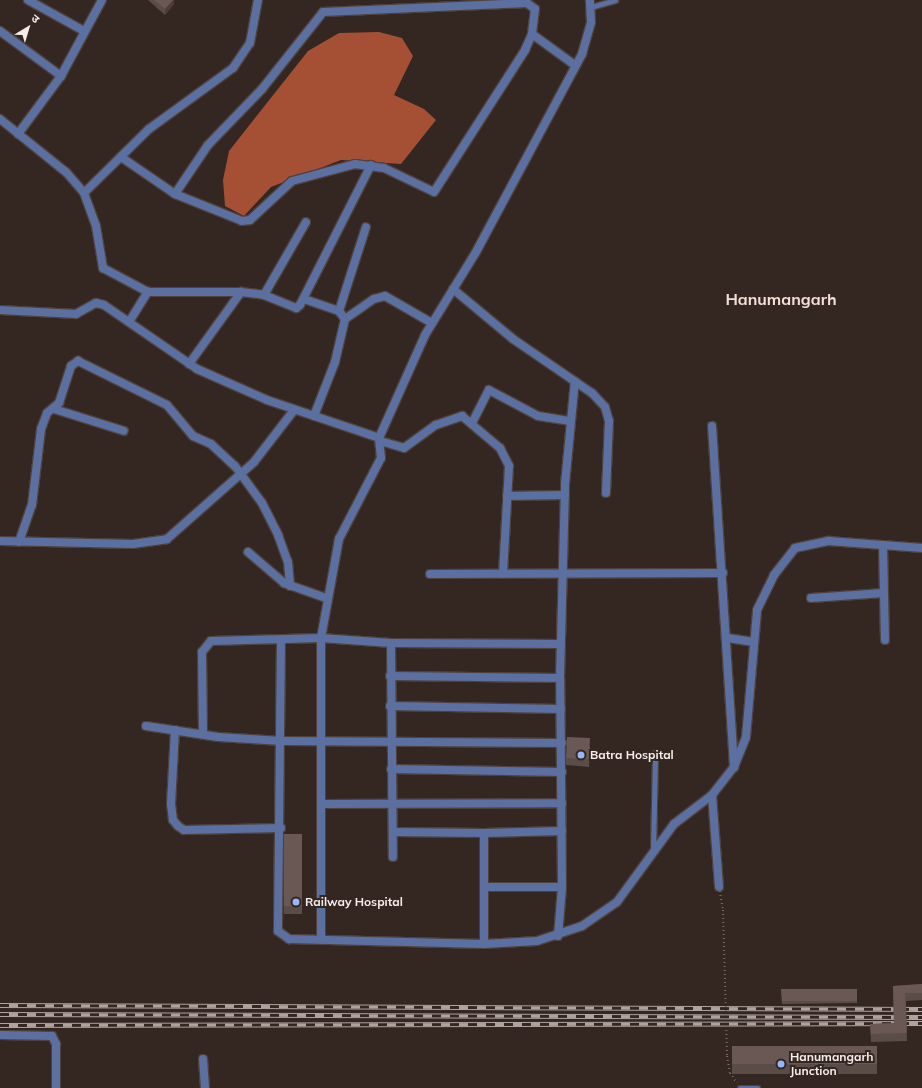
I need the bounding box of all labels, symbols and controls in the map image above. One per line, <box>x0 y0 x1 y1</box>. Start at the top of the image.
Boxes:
north arrow <box>8 8 48 48</box>
text: उ <box>29 11 42 26</box>
district label: Hanumangarh <box>725 289 837 309</box>
place label: Batra Hospital <box>590 748 674 762</box>
marker: Batra Hospital <box>575 749 587 761</box>
place label: Railway Hospital <box>305 895 403 909</box>
marker: Railway Hospital <box>290 896 302 908</box>
place label: Hanumangarh Junction <box>790 1050 873 1078</box>
marker: Hanumangarh Junction <box>775 1058 787 1070</box>

